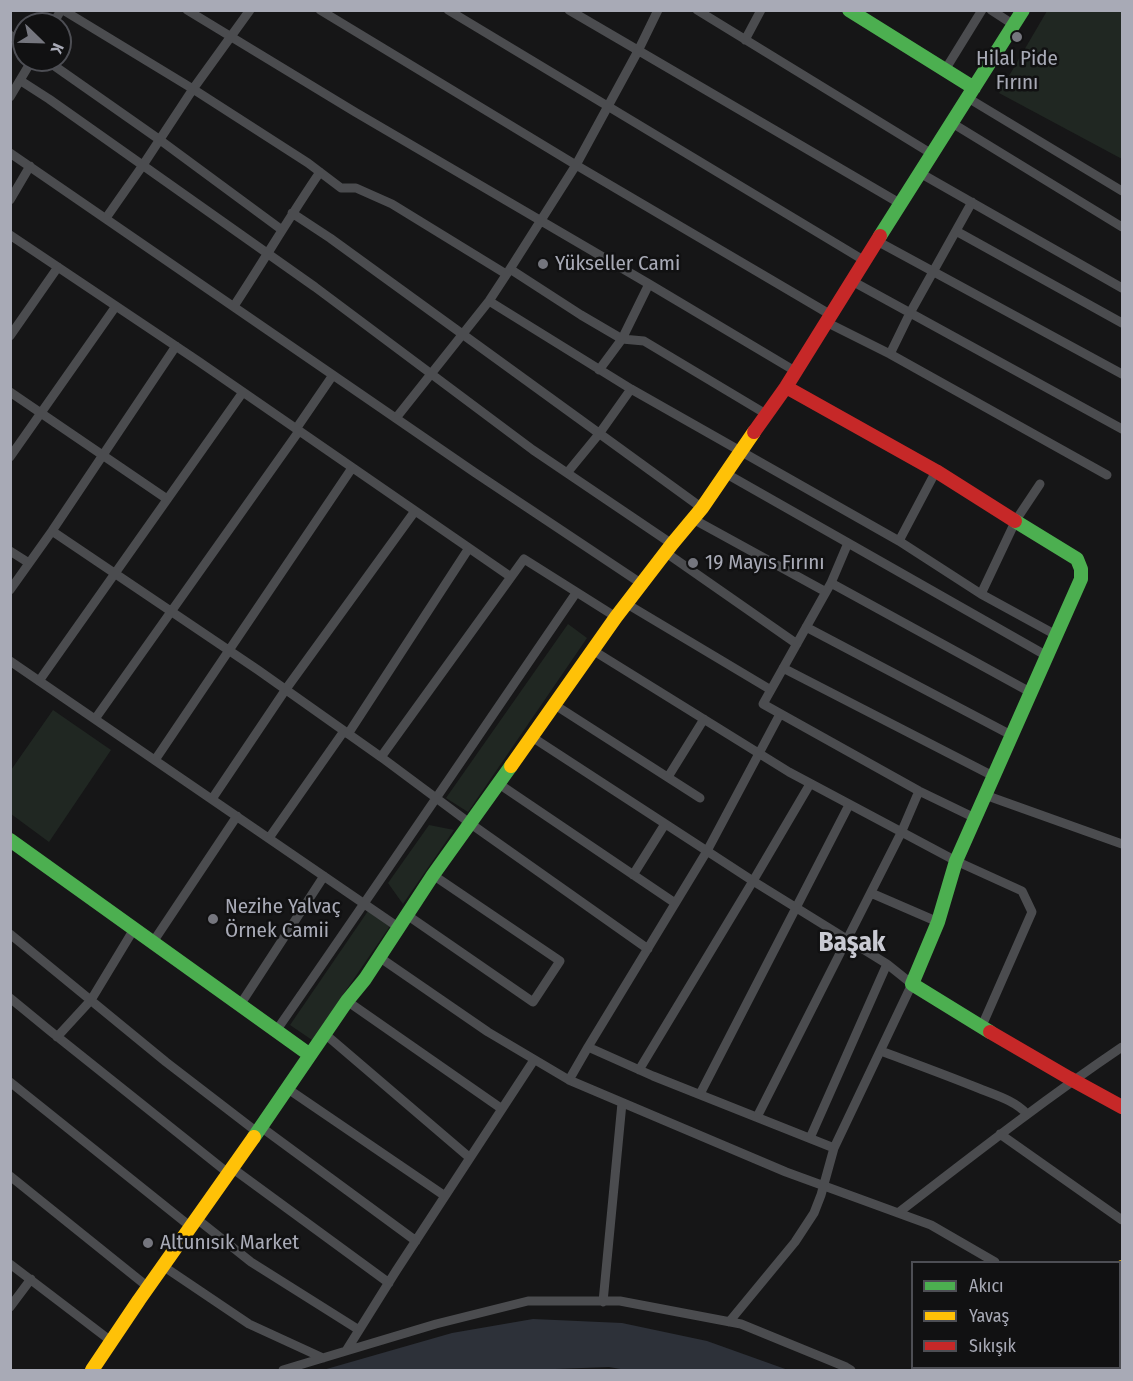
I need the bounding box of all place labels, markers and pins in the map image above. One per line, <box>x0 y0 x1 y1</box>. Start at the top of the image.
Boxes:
marker: Hilal Pide Fırını <box>1010 30 1024 44</box>
place label: Hilal Pide Fırını <box>976 46 1058 96</box>
place label: Yükseller Cami <box>555 251 680 277</box>
marker: Yükseller Cami <box>536 257 550 271</box>
place label: 19 Mayıs Fırını <box>705 550 825 576</box>
marker: 19 Mayıs Fırını <box>686 556 700 570</box>
place label: Nezihe Yalvaç Örnek Camii <box>225 894 340 944</box>
marker: Nezihe Yalvaç Örnek Camii <box>206 912 220 926</box>
place label: Altunısık Market <box>160 1230 299 1256</box>
marker: Altunısık Market <box>141 1236 155 1250</box>

